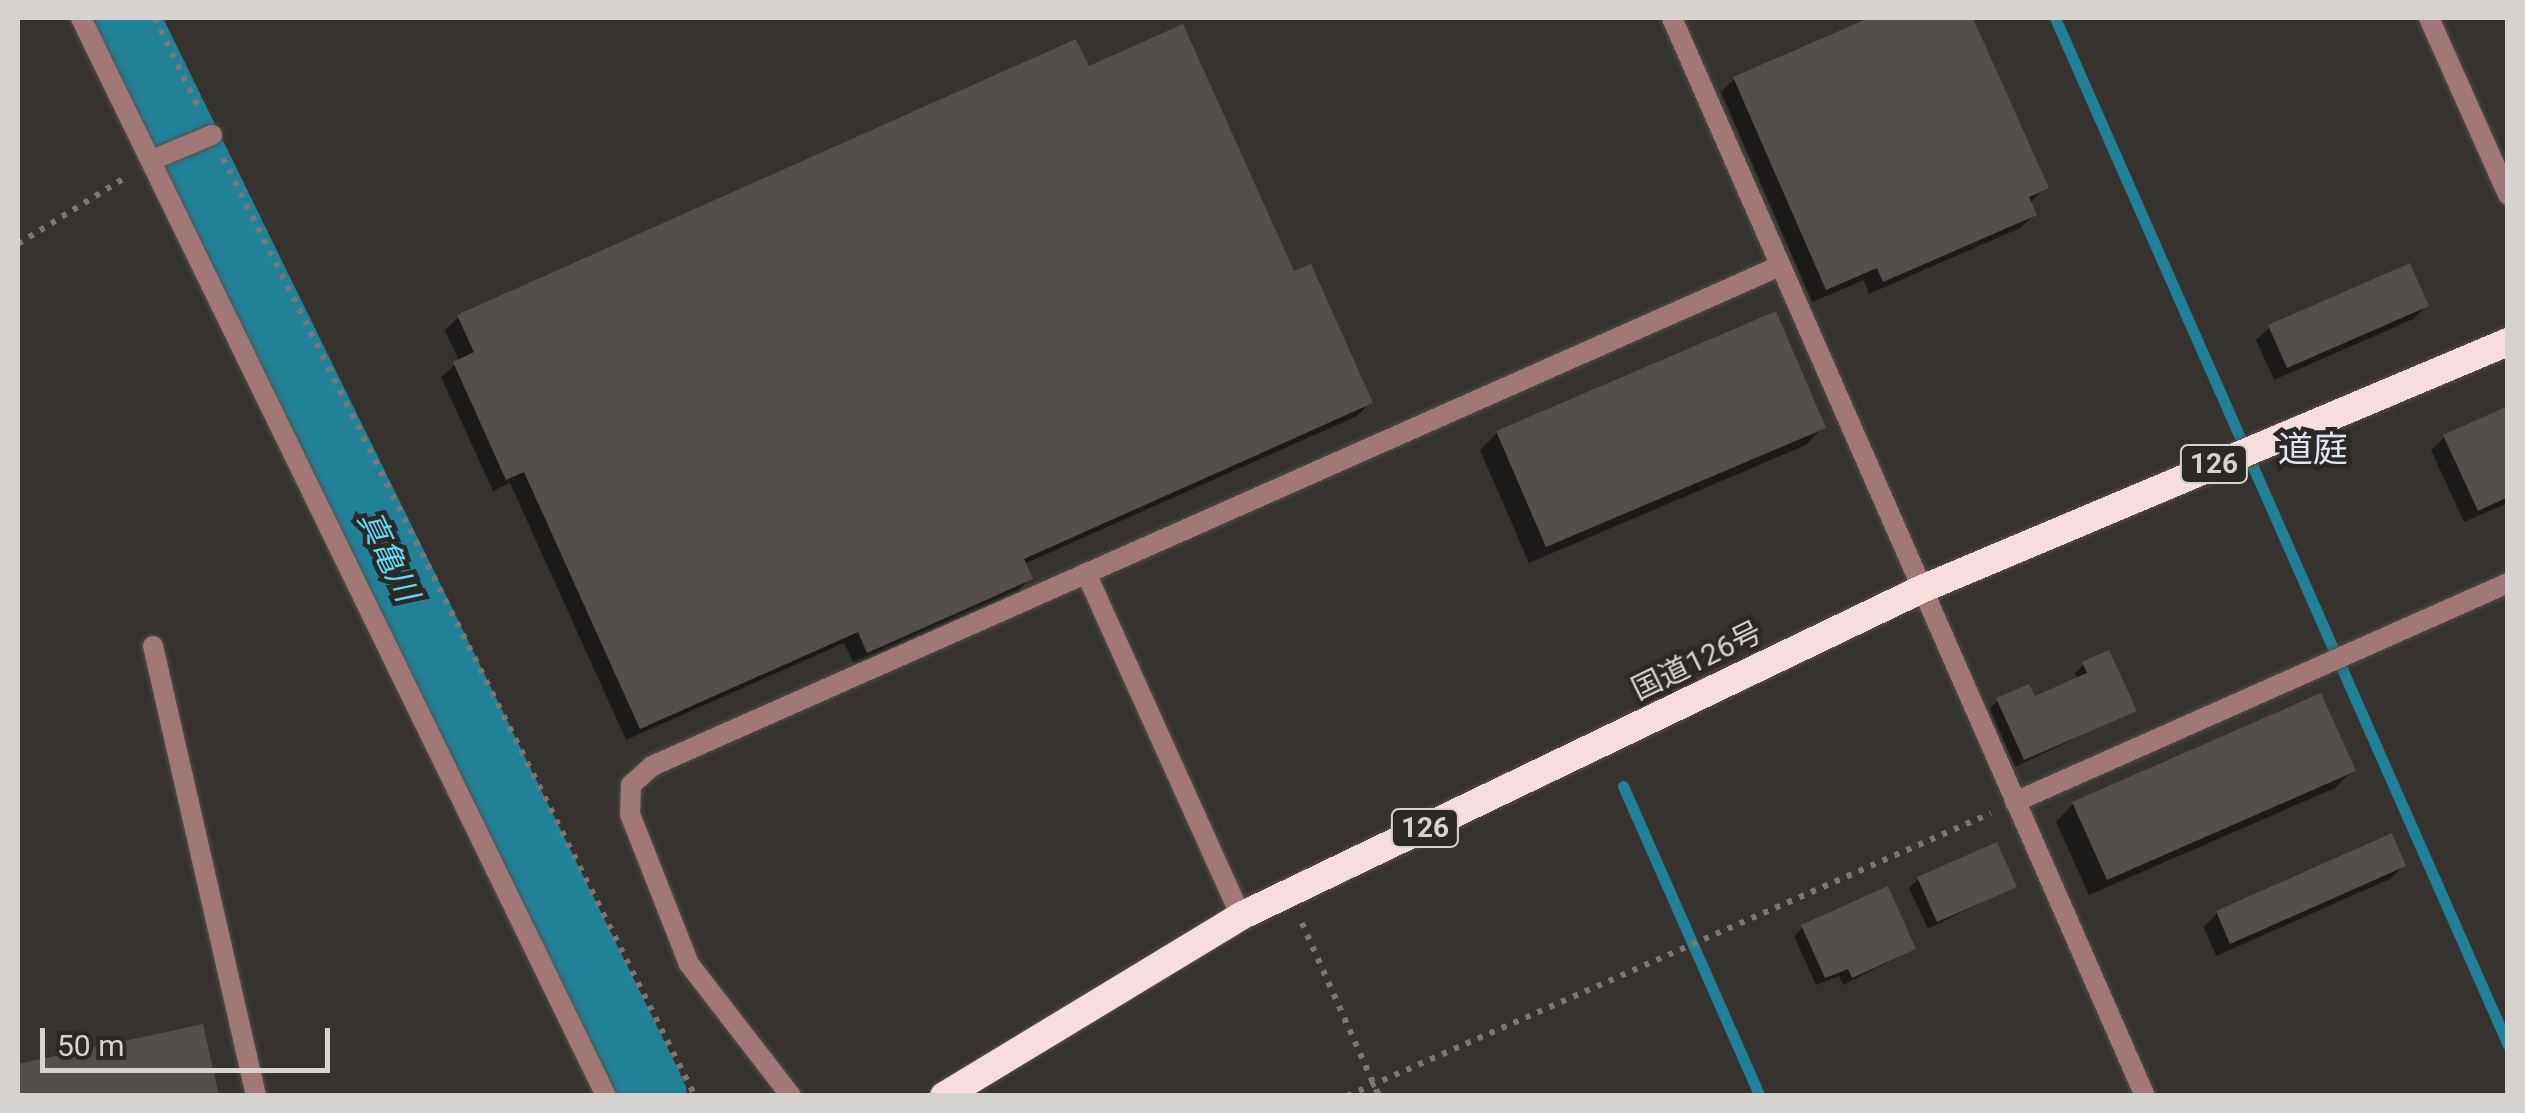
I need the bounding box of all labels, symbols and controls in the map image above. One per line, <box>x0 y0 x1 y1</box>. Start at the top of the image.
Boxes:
district label: 道庭 <box>2278 429 2348 471</box>
road number: 126 <box>2179 441 2249 487</box>
water label: 真亀川 <box>350 504 426 608</box>
street label: 国道126号 <box>1626 614 1768 708</box>
road number: 126 <box>1390 805 1460 851</box>
scale bar <box>45 1008 335 1070</box>
text: 50 m <box>57 1028 124 1063</box>

